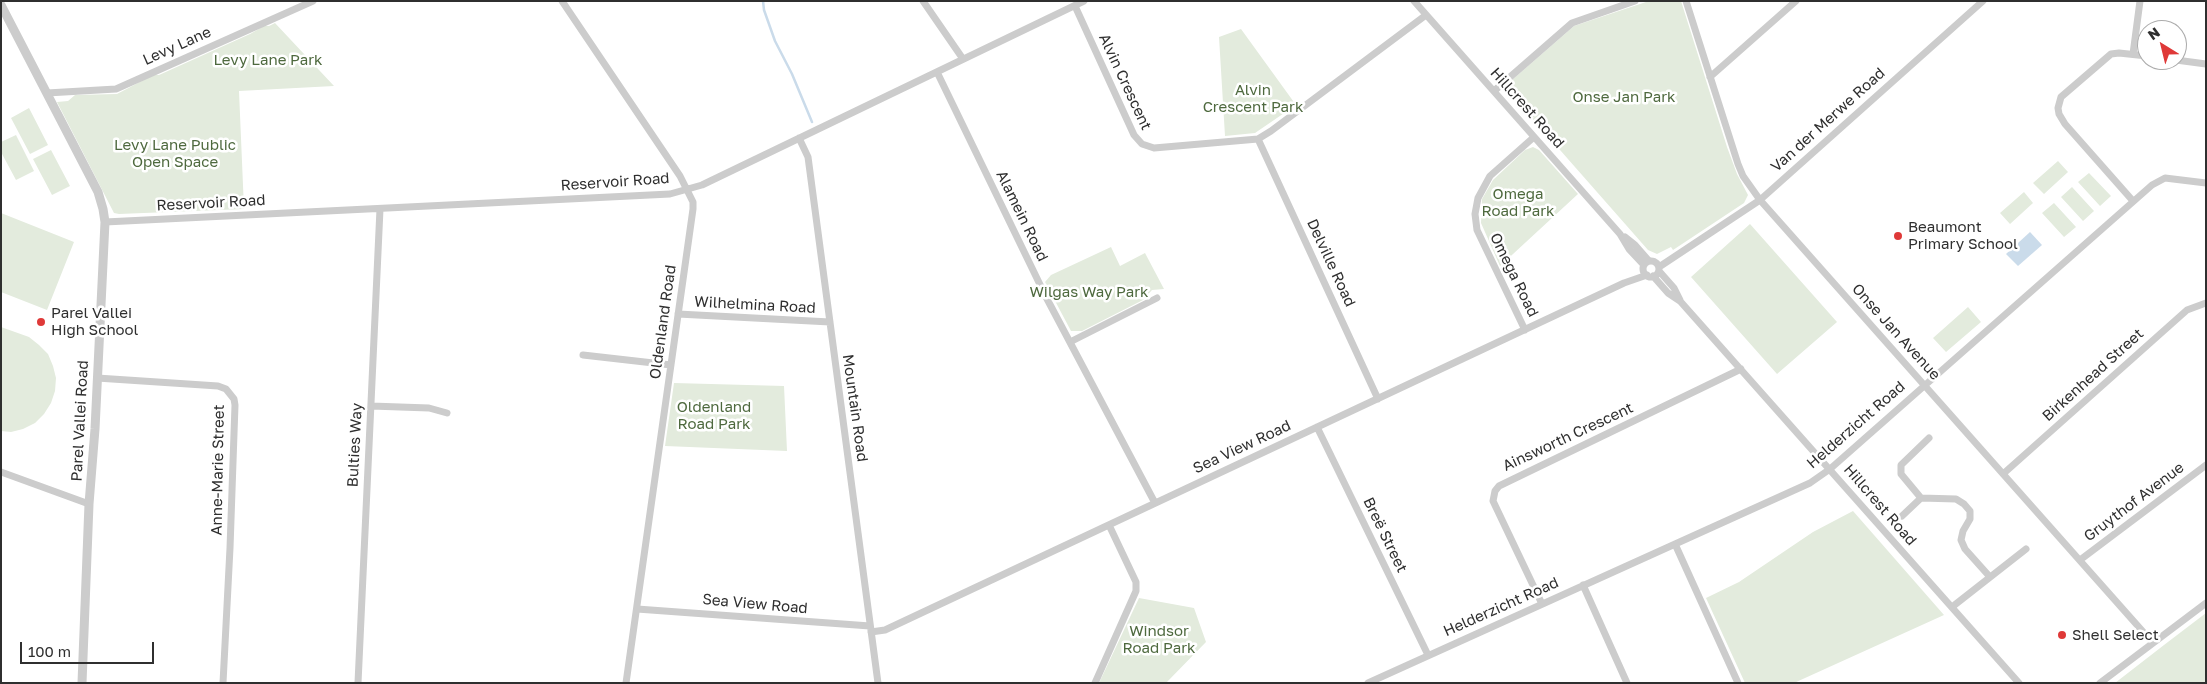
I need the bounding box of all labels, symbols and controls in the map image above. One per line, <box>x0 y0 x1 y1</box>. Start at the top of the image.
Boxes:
north arrow <box>2137 20 2187 70</box>
street label: Levy Lane <box>140 23 214 69</box>
text: N <box>2144 23 2163 43</box>
street label: Alvin Crescent <box>1095 31 1155 133</box>
park label: Levy Lane Park <box>213 51 323 69</box>
street label: Hillcrest Road <box>1486 64 1568 152</box>
street label: Van der Merwe Road <box>1767 64 1889 176</box>
park label: Alvin Crescent Park <box>1203 81 1303 116</box>
park label: Onse Jan Park <box>1573 88 1675 106</box>
park label: Levy Lane Public Open Space <box>114 136 236 171</box>
street label: Alamein Road <box>992 168 1052 264</box>
street label: Reservoir Road <box>560 169 670 195</box>
park label: Omega Road Park <box>1482 185 1554 220</box>
street label: Reservoir Road <box>156 191 266 215</box>
street label: Delville Road <box>1303 216 1359 310</box>
place label: Beaumont Primary School <box>1908 218 2018 253</box>
street label: Omega Road <box>1486 230 1542 320</box>
marker: Beaumont Primary School <box>1892 230 1904 242</box>
street label: Oldenland Road <box>646 264 680 380</box>
street label: Onse Jan Avenue <box>1848 280 1944 384</box>
park label: Wilgas Way Park <box>1029 283 1149 301</box>
street label: Wilhelmina Road <box>694 293 816 317</box>
place label: Parel Vallei High School <box>51 304 138 339</box>
marker: Parel Vallei High School <box>35 316 47 328</box>
street label: Birkenhead Street <box>2039 325 2147 425</box>
street label: Mountain Road <box>839 353 871 463</box>
street label: Parel Vallei Road <box>68 360 92 482</box>
street label: Helderzicht Road <box>1803 378 1909 472</box>
park label: Oldenland Road Park <box>677 398 751 433</box>
street label: Ainsworth Crescent <box>1500 399 1636 475</box>
street label: Bulties Way <box>344 402 366 488</box>
street label: Anne-Marie Street <box>208 404 228 536</box>
street label: Sea View Road <box>1190 416 1294 478</box>
street label: Gruythof Avenue <box>2080 459 2188 545</box>
street label: Hillcrest Road <box>1840 461 1920 549</box>
street label: Breë Street <box>1359 495 1411 575</box>
street label: Helderzicht Road <box>1441 574 1561 640</box>
street label: Sea View Road <box>702 590 808 618</box>
park label: Windsor Road Park <box>1123 622 1195 657</box>
place label: Shell Select <box>2072 626 2159 644</box>
marker: Shell Select <box>2056 629 2068 641</box>
scale bar <box>22 632 156 664</box>
text: 100 m <box>28 642 71 660</box>

